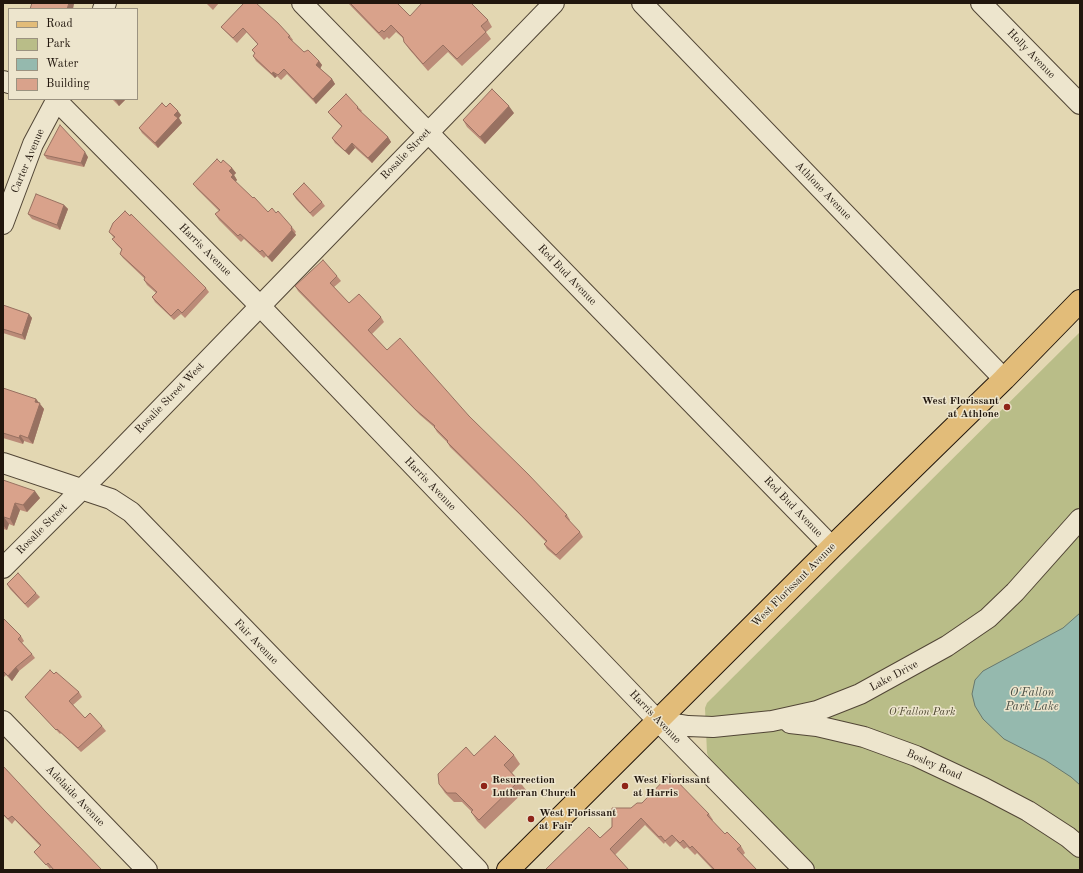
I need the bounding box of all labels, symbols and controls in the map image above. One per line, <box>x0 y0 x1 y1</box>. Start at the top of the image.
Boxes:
legend <box>8 8 138 100</box>
text: Road <box>46 18 73 30</box>
street label: Holly Avenue <box>1004 26 1058 82</box>
text: Park <box>46 38 71 50</box>
text: Water <box>46 58 78 70</box>
text: Building <box>46 78 90 90</box>
street label: Rosalie Street <box>378 125 434 183</box>
street label: Carter Avenue <box>8 127 48 195</box>
street label: Athlone Avenue <box>792 159 854 223</box>
street label: Harris Avenue <box>176 221 234 279</box>
street label: Red Bud Avenue <box>535 242 599 308</box>
street label: Rosalie Street West <box>133 360 207 436</box>
place label: West Florissant at Athlone <box>922 394 999 420</box>
marker: West Florissant at Athlone <box>1002 402 1012 412</box>
street label: Harris Avenue <box>401 455 459 513</box>
street label: Red Bud Avenue <box>761 474 825 540</box>
street label: Rosalie Street <box>14 501 70 557</box>
street label: West Florissant Avenue <box>749 540 839 630</box>
street label: Fair Avenue <box>231 617 281 667</box>
street label: Lake Drive <box>867 658 921 694</box>
water label: O'Fallon Park Lake <box>1005 686 1059 714</box>
street label: Harris Avenue <box>626 688 684 746</box>
park label: O'Fallon Park <box>889 705 955 719</box>
street label: Bosley Road <box>904 747 964 783</box>
street label: Adelaide Avenue <box>43 763 107 829</box>
place label: Resurrection Lutheran Church <box>492 773 576 799</box>
place label: West Florissant at Harris <box>633 773 710 799</box>
marker: Resurrection Lutheran Church <box>479 781 489 791</box>
marker: West Florissant at Harris <box>620 781 630 791</box>
place label: West Florissant at Fair <box>539 806 616 832</box>
marker: West Florissant at Fair <box>526 814 536 824</box>

